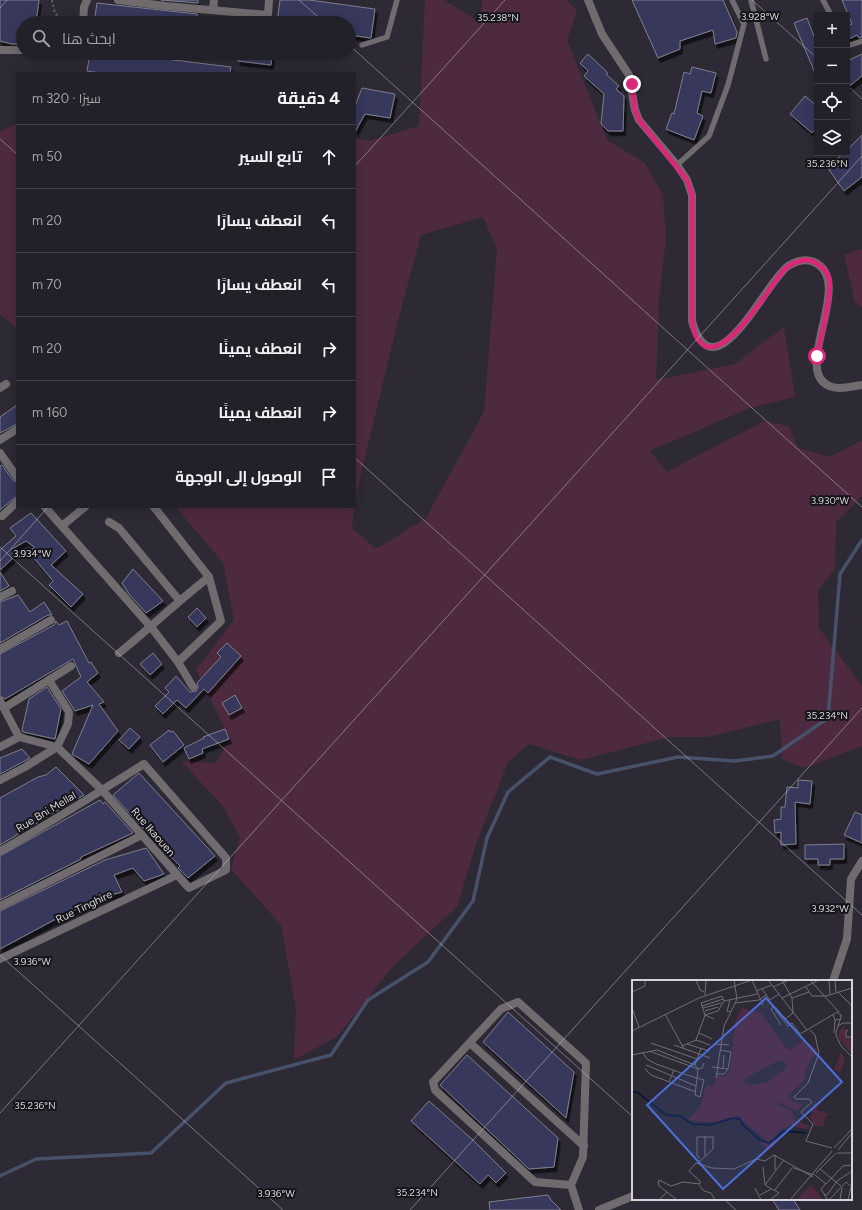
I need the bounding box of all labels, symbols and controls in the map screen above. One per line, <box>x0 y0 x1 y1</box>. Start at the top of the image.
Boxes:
text: 3.928°W <box>741 10 779 23</box>
text: 35.238°N <box>477 11 519 24</box>
map controls <box>814 12 850 156</box>
button: + <box>814 12 850 48</box>
search box <box>16 16 356 60</box>
icon: search <box>30 27 52 49</box>
text: ابحث هنا <box>62 30 116 48</box>
button: − <box>814 48 850 84</box>
route end <box>623 75 641 93</box>
button: locate <box>814 84 850 120</box>
text: 4 دقيقة <box>277 88 340 108</box>
text: سيرًا · 320 m <box>32 91 101 106</box>
button: layers <box>814 120 850 156</box>
icon: ahead <box>318 146 340 168</box>
text: تابع السير <box>239 148 302 166</box>
text: 50 m <box>32 149 62 164</box>
text: 35.236°N <box>806 157 848 170</box>
icon: left <box>318 210 340 232</box>
text: انعطف يسارًا <box>217 212 302 230</box>
text: 20 m <box>32 213 62 228</box>
icon: left <box>318 274 340 296</box>
text: انعطف يسارًا <box>217 276 302 294</box>
text: 70 m <box>32 277 62 292</box>
icon: right <box>318 338 340 360</box>
text: انعطف يمينًا <box>218 340 302 358</box>
text: 20 m <box>32 341 62 356</box>
route start <box>808 347 826 365</box>
icon: right <box>318 402 340 424</box>
text: انعطف يمينًا <box>218 404 302 422</box>
text: 160 m <box>32 405 67 420</box>
icon: arrive <box>318 466 340 488</box>
text: الوصول إلى الوجهة <box>175 468 302 486</box>
text: 3.930°W <box>811 494 850 507</box>
text: 3.934°W <box>13 547 51 560</box>
text: 35.234°N <box>806 709 848 722</box>
street label: Rue Bni Mellal <box>13 789 79 835</box>
street label: Rue Ikaouen <box>128 805 178 859</box>
street label: Rue Tinghire <box>54 888 114 926</box>
text: 3.932°W <box>811 902 849 915</box>
text: 3.936°W <box>13 955 51 968</box>
inset map <box>632 980 852 1200</box>
text: 35.236°N <box>14 1099 56 1112</box>
text: 35.234°N <box>396 1186 438 1199</box>
text: 3.936°W <box>257 1187 295 1200</box>

